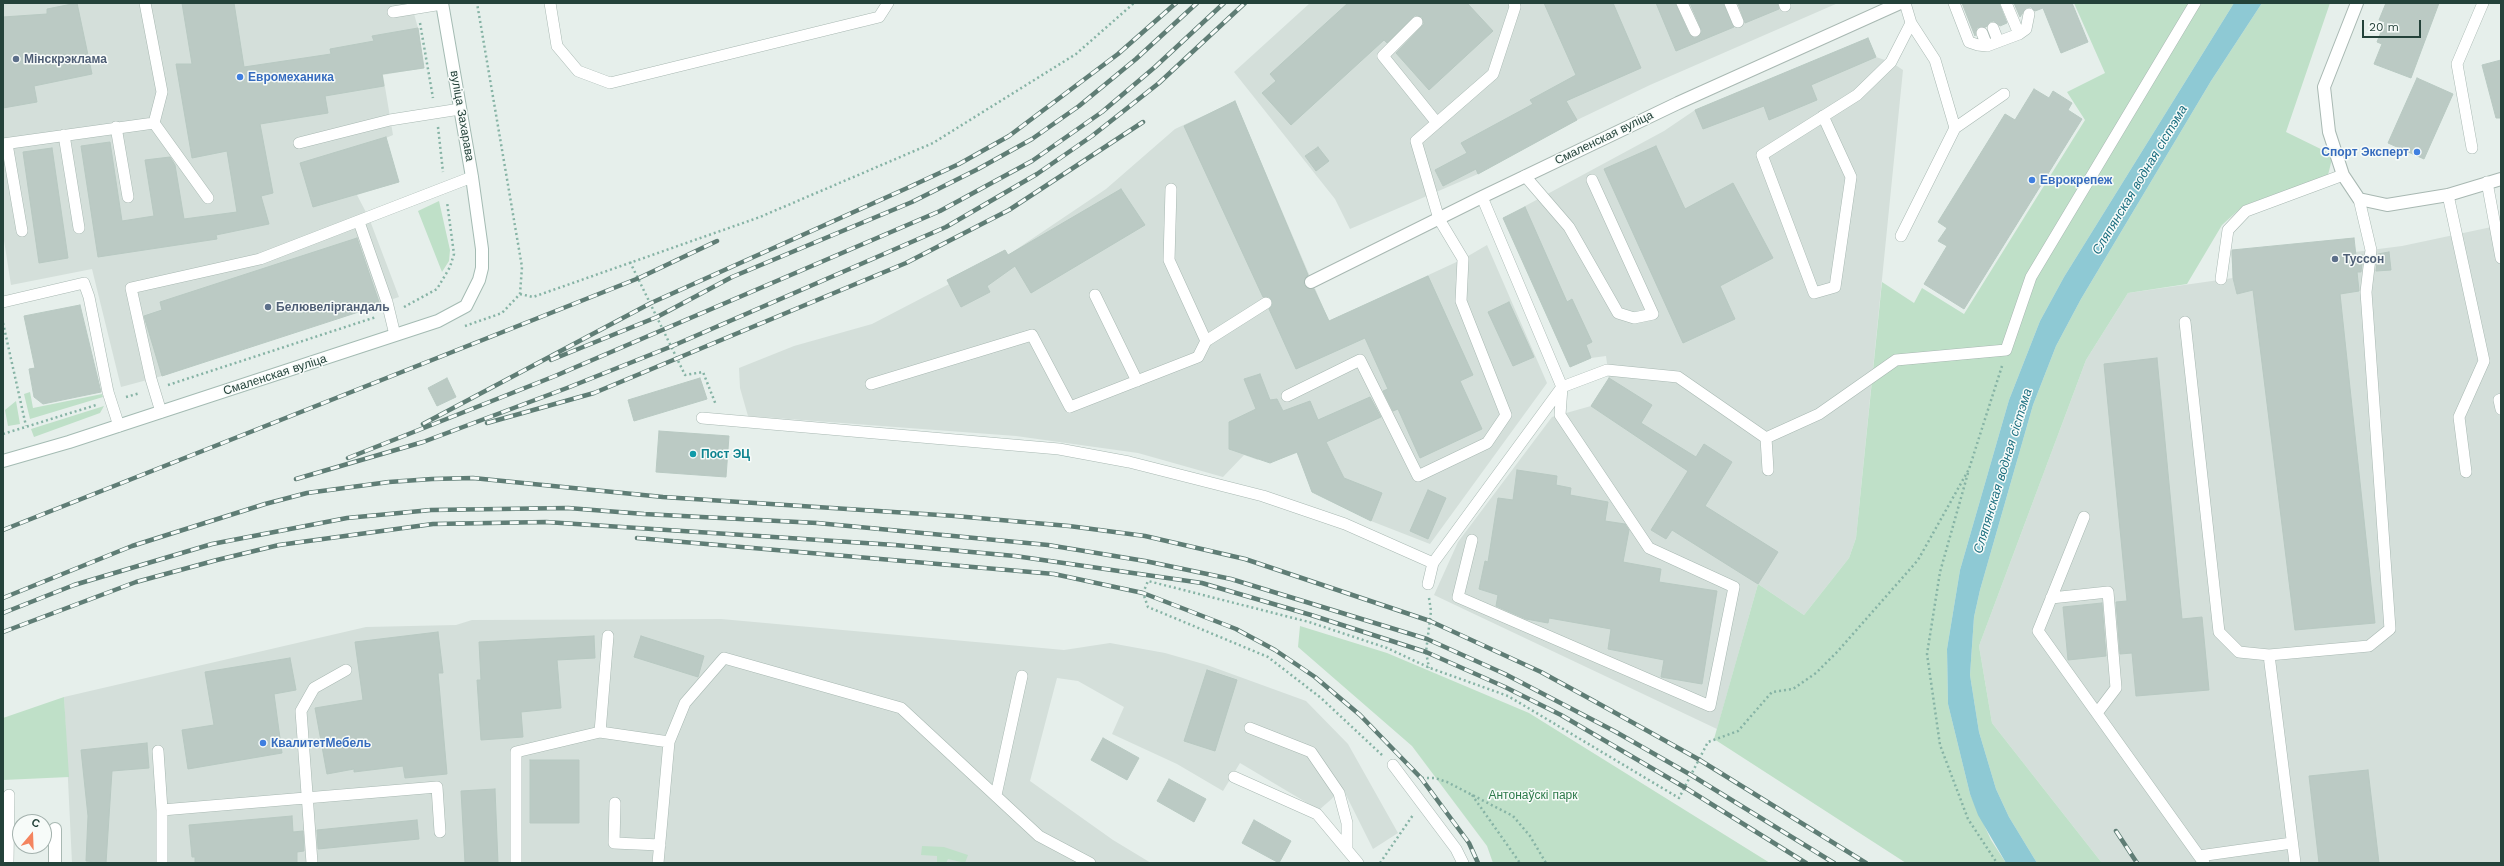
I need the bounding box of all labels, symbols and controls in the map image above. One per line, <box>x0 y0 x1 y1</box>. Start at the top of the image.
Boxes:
scale bar <box>2364 12 2423 38</box>
text: 20 m <box>2369 20 2399 34</box>
place label: Мінскрэклама <box>24 52 107 66</box>
marker: Мінскрэклама <box>11 54 21 64</box>
place label: Евромеханика <box>248 70 334 84</box>
street label: вуліца Захарава <box>447 70 477 162</box>
marker: Евромеханика <box>235 72 245 82</box>
water label: Сляпянская водная сістэма <box>2089 102 2191 258</box>
street label: Смаленская вуліца <box>1552 108 1656 168</box>
place label: Спорт Эксперт <box>2321 145 2409 159</box>
marker: Спорт Эксперт <box>2412 147 2422 157</box>
place label: Еврокрепеж <box>2040 173 2112 187</box>
marker: Еврокрепеж <box>2027 175 2037 185</box>
place label: Туссон <box>2343 252 2384 266</box>
marker: Туссон <box>2330 254 2340 264</box>
place label: Белювеліргандаль <box>276 300 390 314</box>
marker: Белювеліргандаль <box>263 302 273 312</box>
street label: Смаленская вуліца <box>222 352 328 398</box>
water label: Сляпянская водная сістэма <box>1970 387 2036 555</box>
place label: Пост ЭЦ <box>701 447 750 461</box>
marker: Пост ЭЦ <box>688 449 698 459</box>
place label: КвалитетМебель <box>271 736 371 750</box>
marker: КвалитетМебель <box>258 738 268 748</box>
park label: Антонаўскі парк <box>1488 788 1578 802</box>
north arrow <box>12 814 52 854</box>
text: С <box>30 816 42 831</box>

